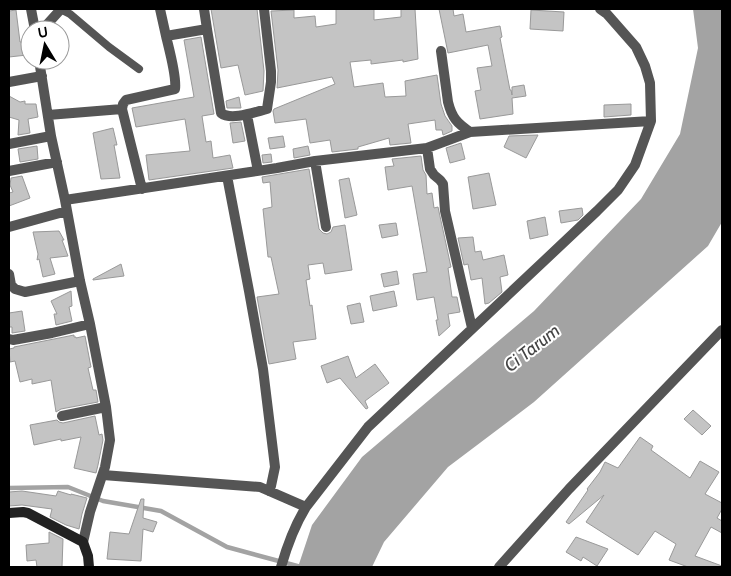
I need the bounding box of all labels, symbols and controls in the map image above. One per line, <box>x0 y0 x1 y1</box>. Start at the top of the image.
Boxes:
north arrow <box>20 20 70 70</box>
text: U <box>36 22 49 42</box>
water label: Ci Tarum <box>500 319 564 377</box>

